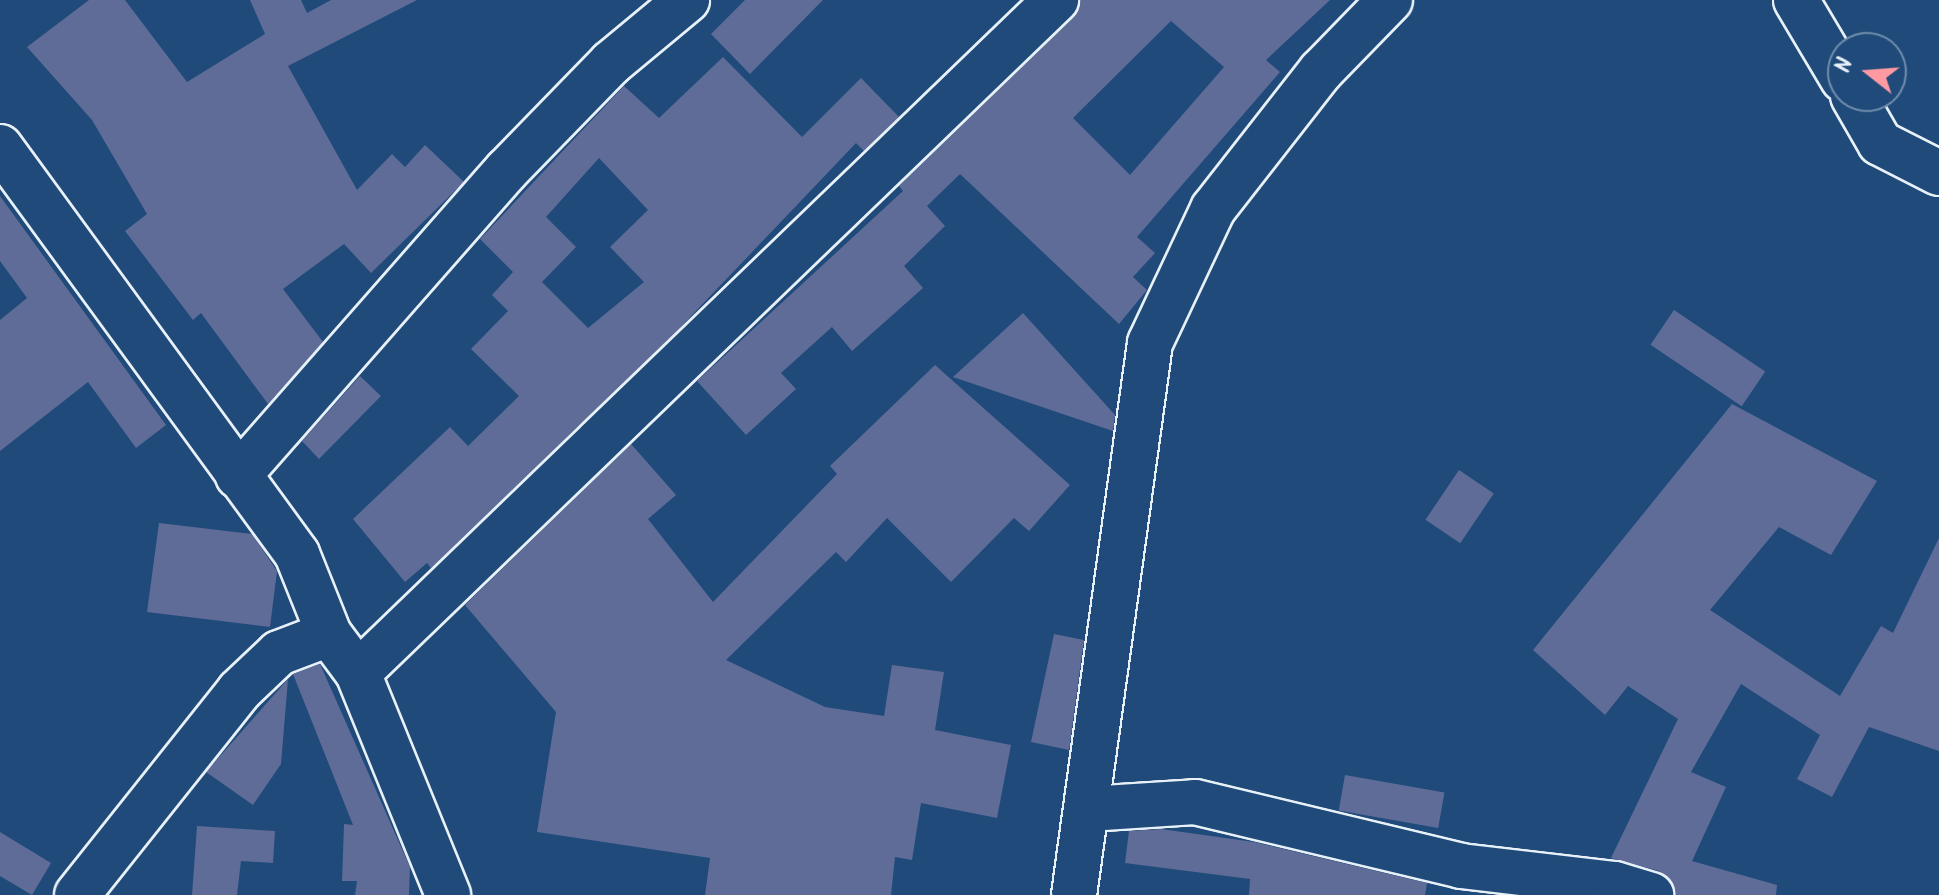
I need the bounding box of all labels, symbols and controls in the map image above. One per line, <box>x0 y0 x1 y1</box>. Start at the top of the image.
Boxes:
north arrow <box>1827 32 1907 112</box>
text: N <box>1827 54 1864 77</box>

